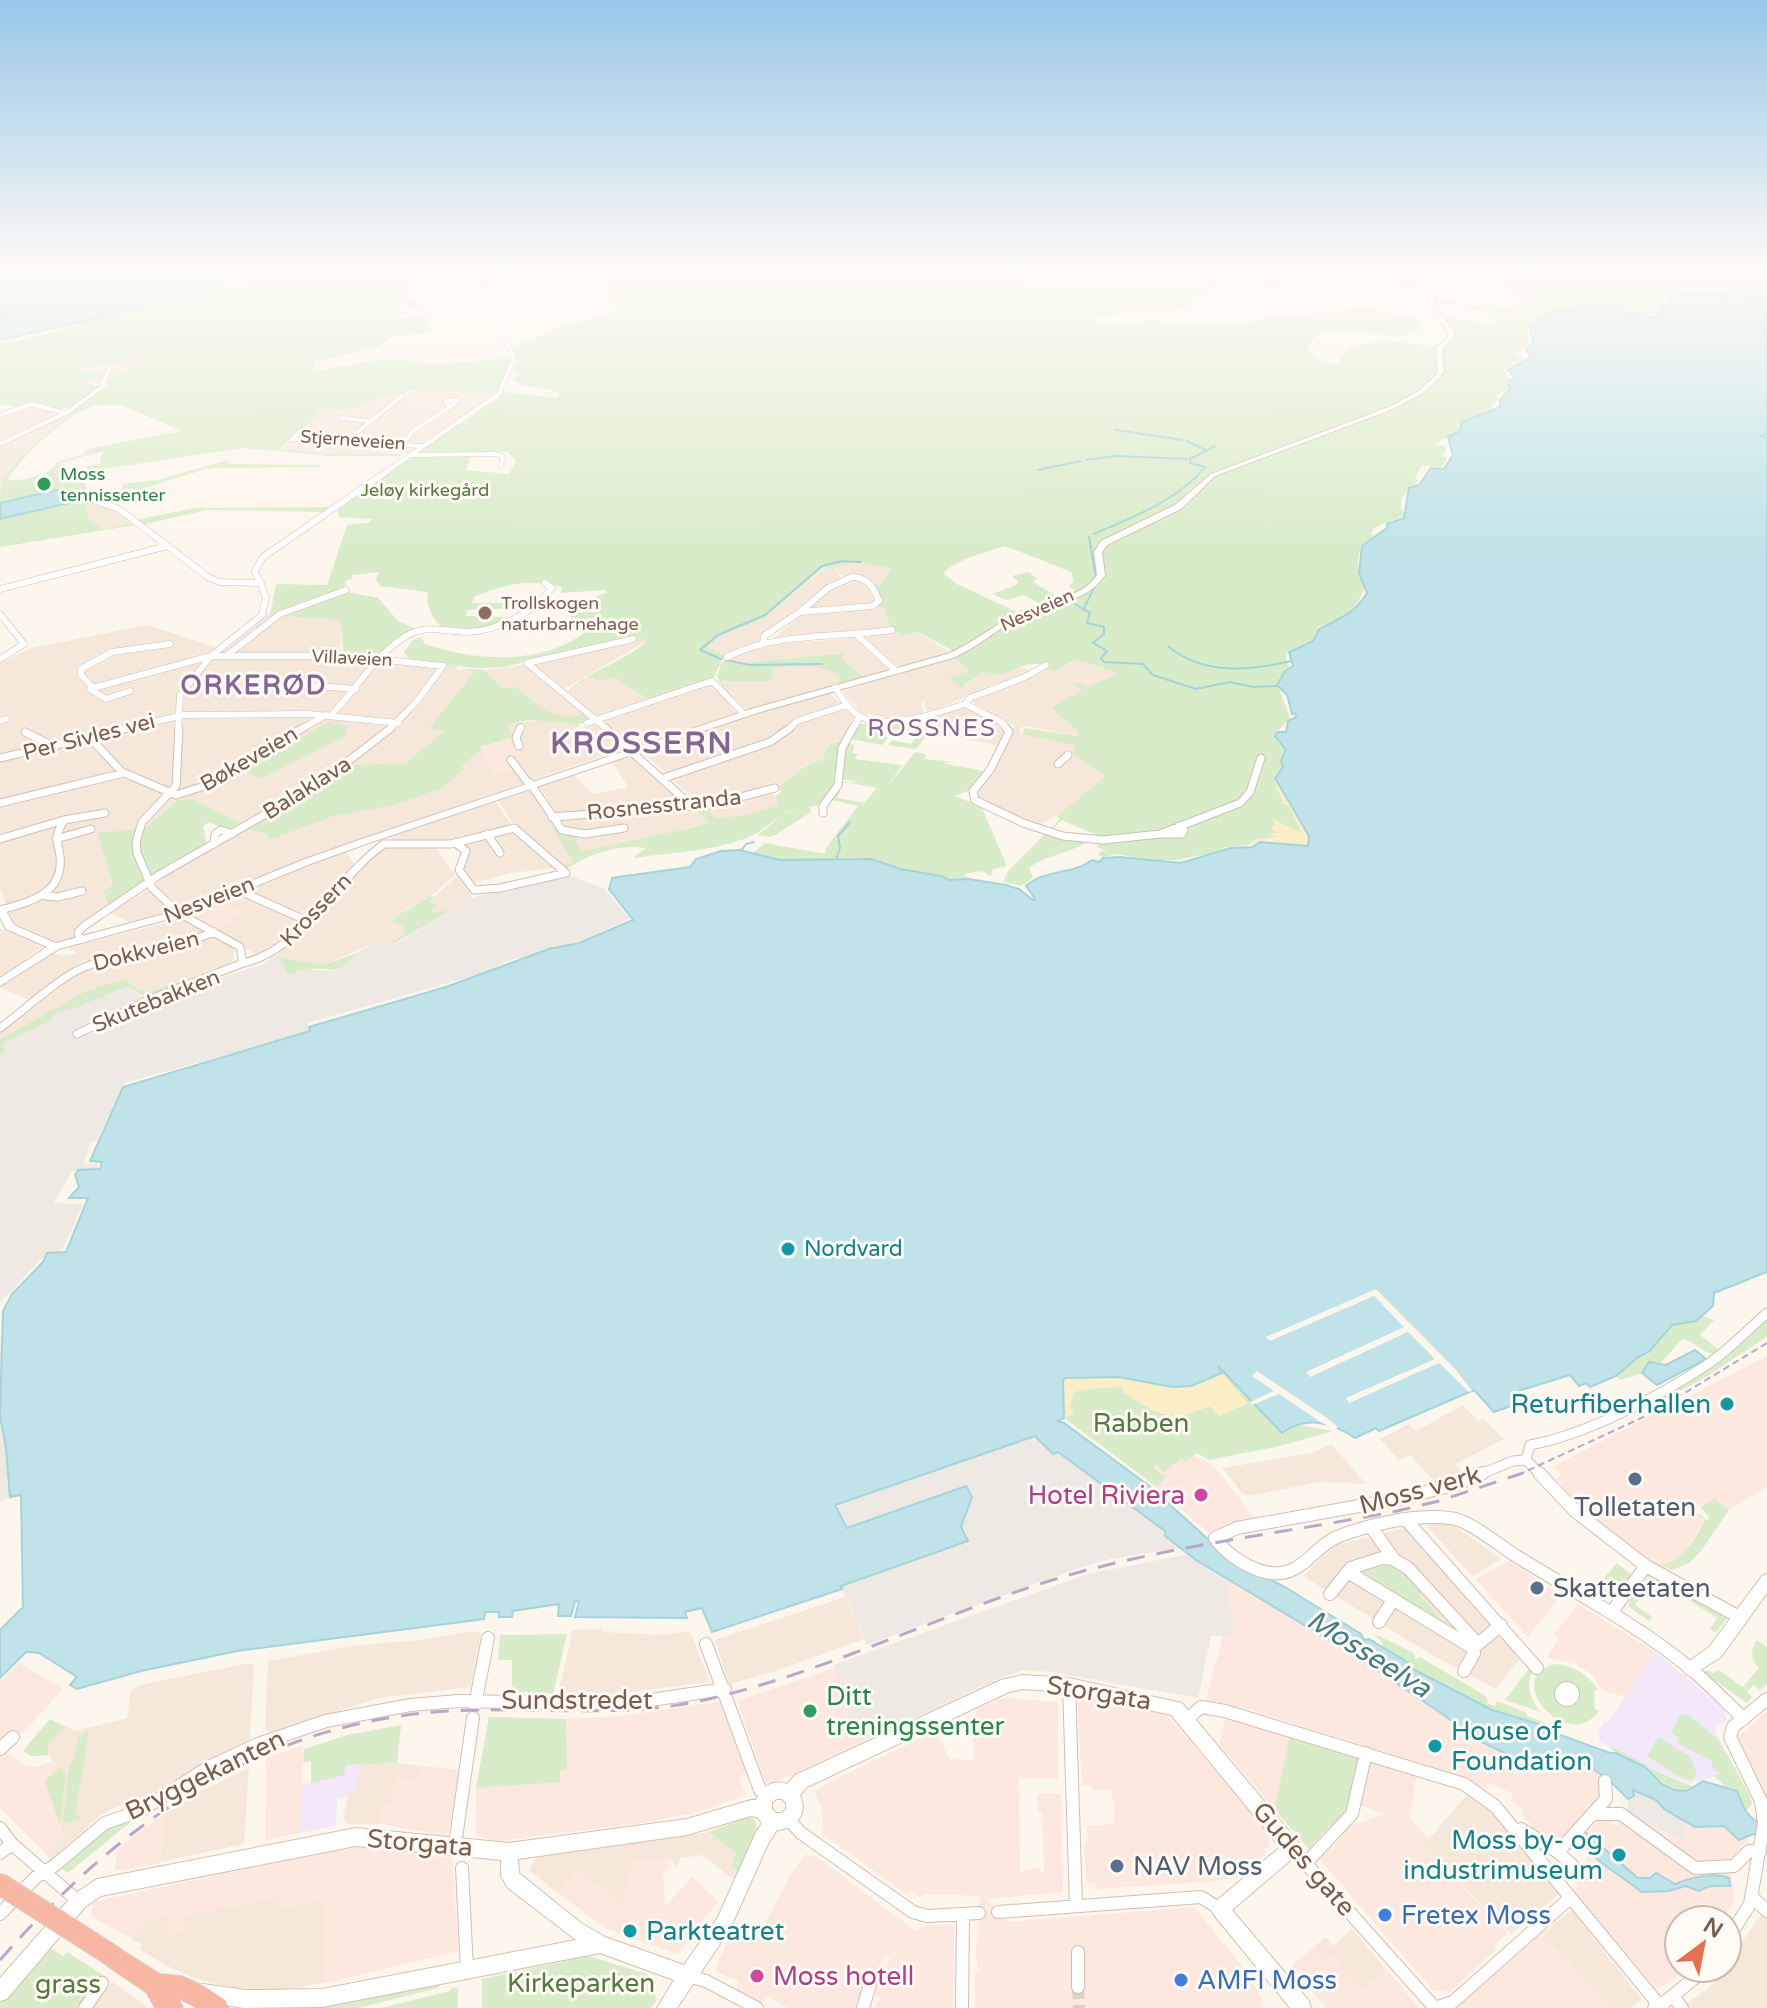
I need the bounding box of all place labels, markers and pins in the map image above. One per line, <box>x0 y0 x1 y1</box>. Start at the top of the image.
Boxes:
place label: Moss tennissenter <box>60 463 165 506</box>
marker: Moss tennissenter <box>35 475 53 493</box>
place label: Trollskogen naturbarnehage <box>501 592 639 635</box>
marker: Trollskogen naturbarnehage <box>476 604 494 622</box>
place label: Nordvard <box>804 1236 903 1262</box>
marker: Nordvard <box>779 1240 797 1258</box>
place label: Returfiberhallen <box>1510 1389 1711 1420</box>
marker: Returfiberhallen <box>1718 1395 1736 1413</box>
marker: Tolletaten <box>1626 1470 1644 1488</box>
place label: Hotel Riviera <box>1028 1480 1185 1511</box>
marker: Hotel Riviera <box>1192 1486 1210 1504</box>
place label: Tolletaten <box>1574 1492 1696 1523</box>
place label: Skatteetaten <box>1553 1573 1711 1604</box>
marker: Skatteetaten <box>1528 1579 1546 1597</box>
place label: Ditt treningssenter <box>826 1681 1004 1742</box>
marker: Ditt treningssenter <box>801 1702 819 1720</box>
place label: House of Foundation <box>1451 1716 1592 1777</box>
marker: House of Foundation <box>1426 1737 1444 1755</box>
place label: Moss by- og industrimuseum <box>1403 1825 1603 1886</box>
marker: Moss by- og industrimuseum <box>1610 1846 1628 1864</box>
place label: NAV Moss <box>1133 1851 1262 1882</box>
marker: NAV Moss <box>1108 1857 1126 1875</box>
place label: Fretex Moss <box>1401 1900 1551 1931</box>
marker: Fretex Moss <box>1376 1906 1394 1924</box>
place label: Parkteatret <box>646 1916 785 1947</box>
marker: Parkteatret <box>621 1922 639 1940</box>
place label: Moss hotell <box>773 1961 914 1992</box>
place label: AMFI Moss <box>1197 1965 1337 1996</box>
marker: Moss hotell <box>748 1967 766 1985</box>
marker: AMFI Moss <box>1172 1971 1190 1989</box>

